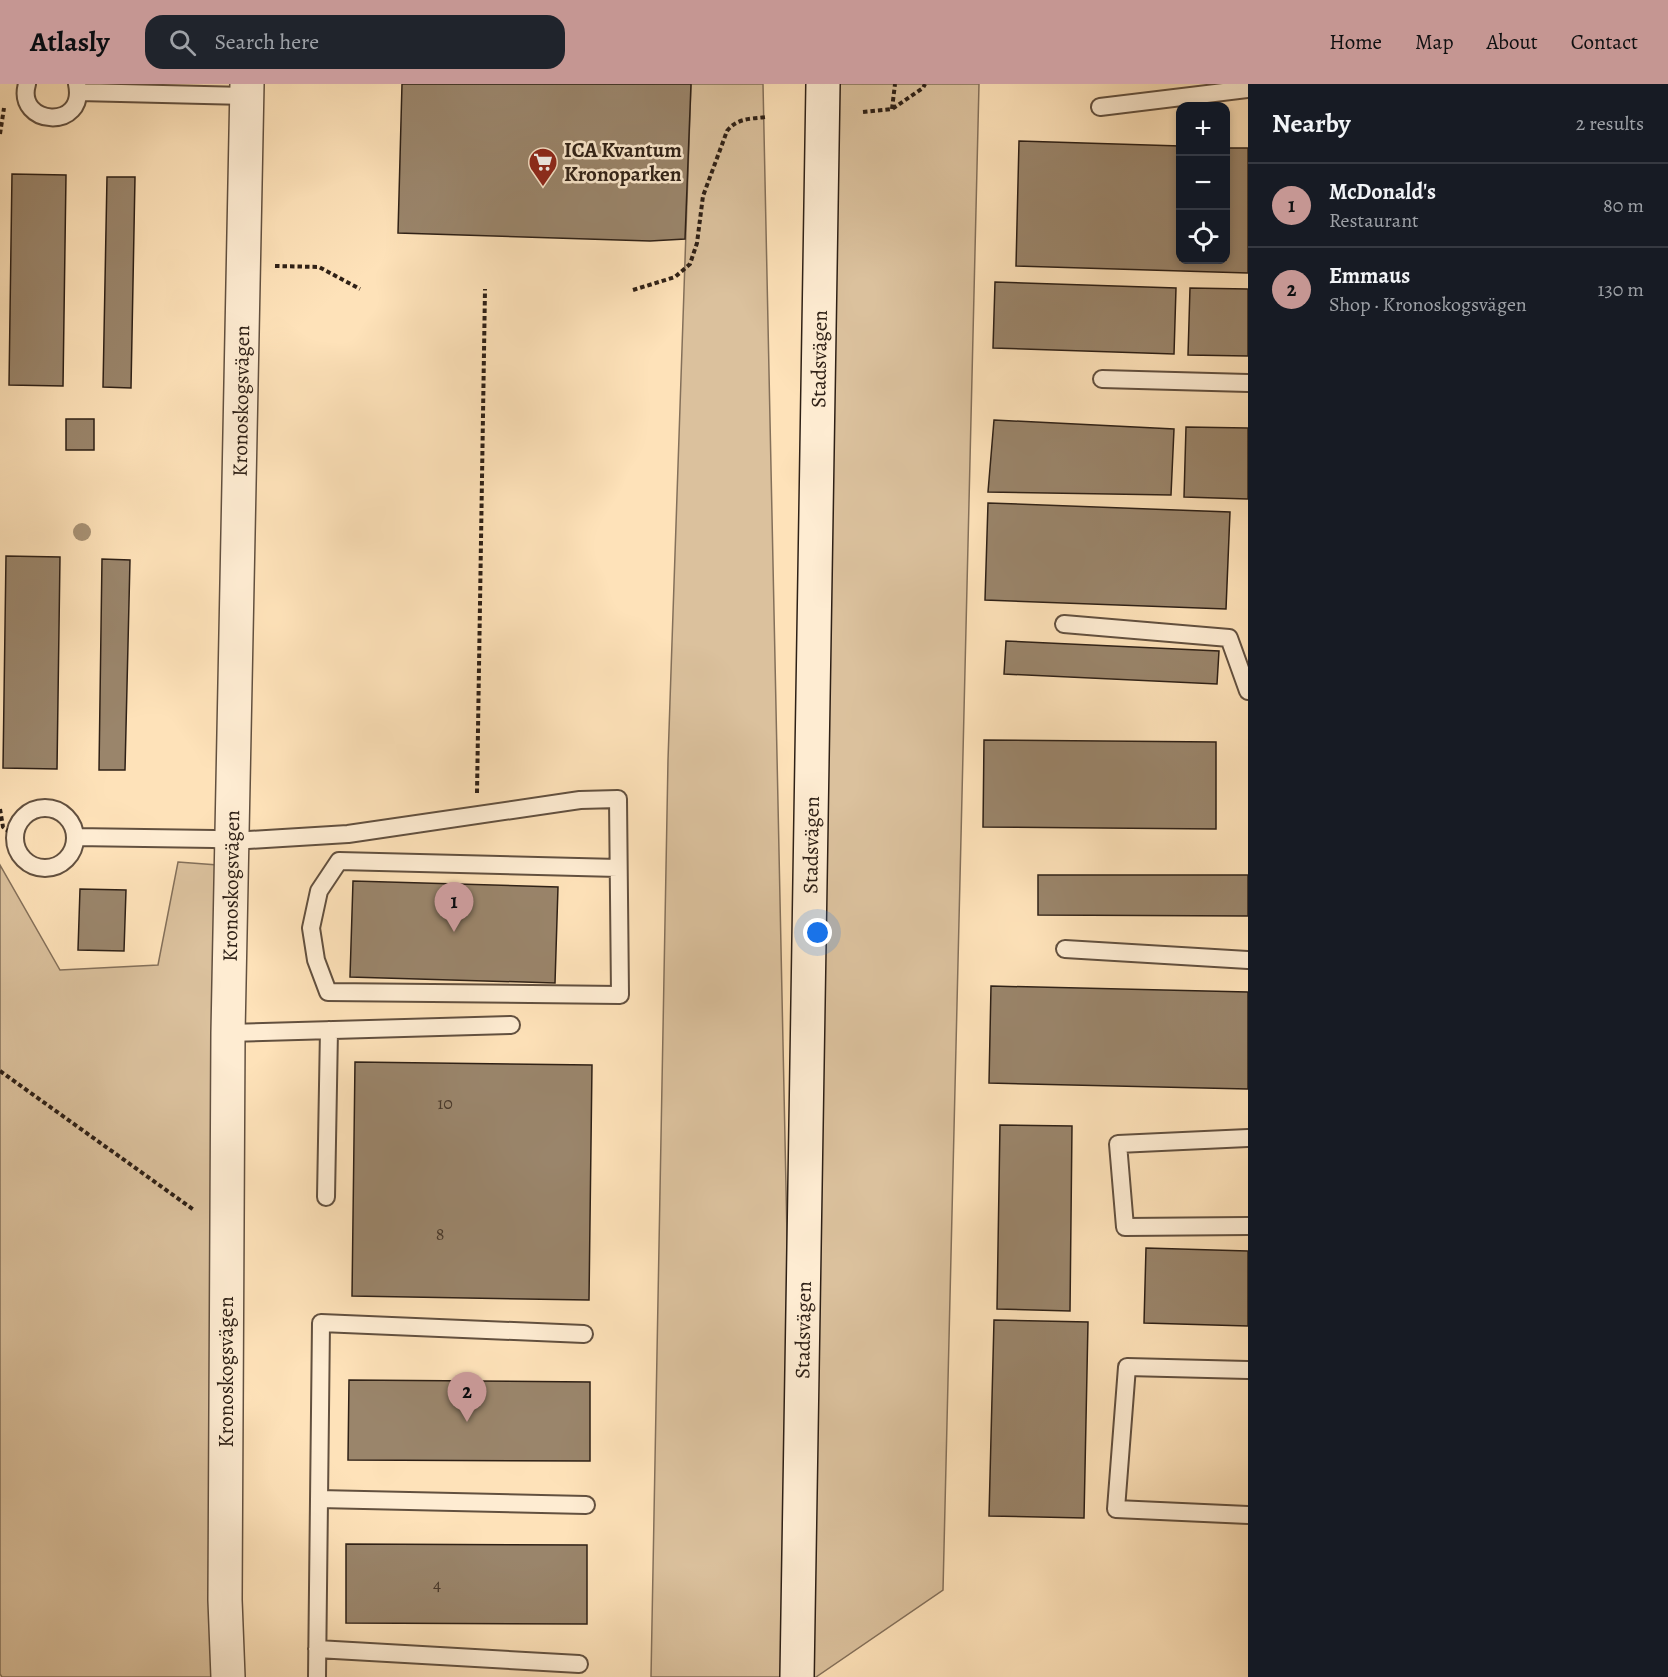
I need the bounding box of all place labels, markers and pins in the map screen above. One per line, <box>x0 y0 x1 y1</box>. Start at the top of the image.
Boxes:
place label: ICA Kvantum Kronoparken <box>564 136 682 188</box>
supermarket icon: ICA Kvantum Kronoparken <box>527 146 559 188</box>
pin: 1 <box>434 882 474 932</box>
pin: 2 <box>448 1372 486 1422</box>

